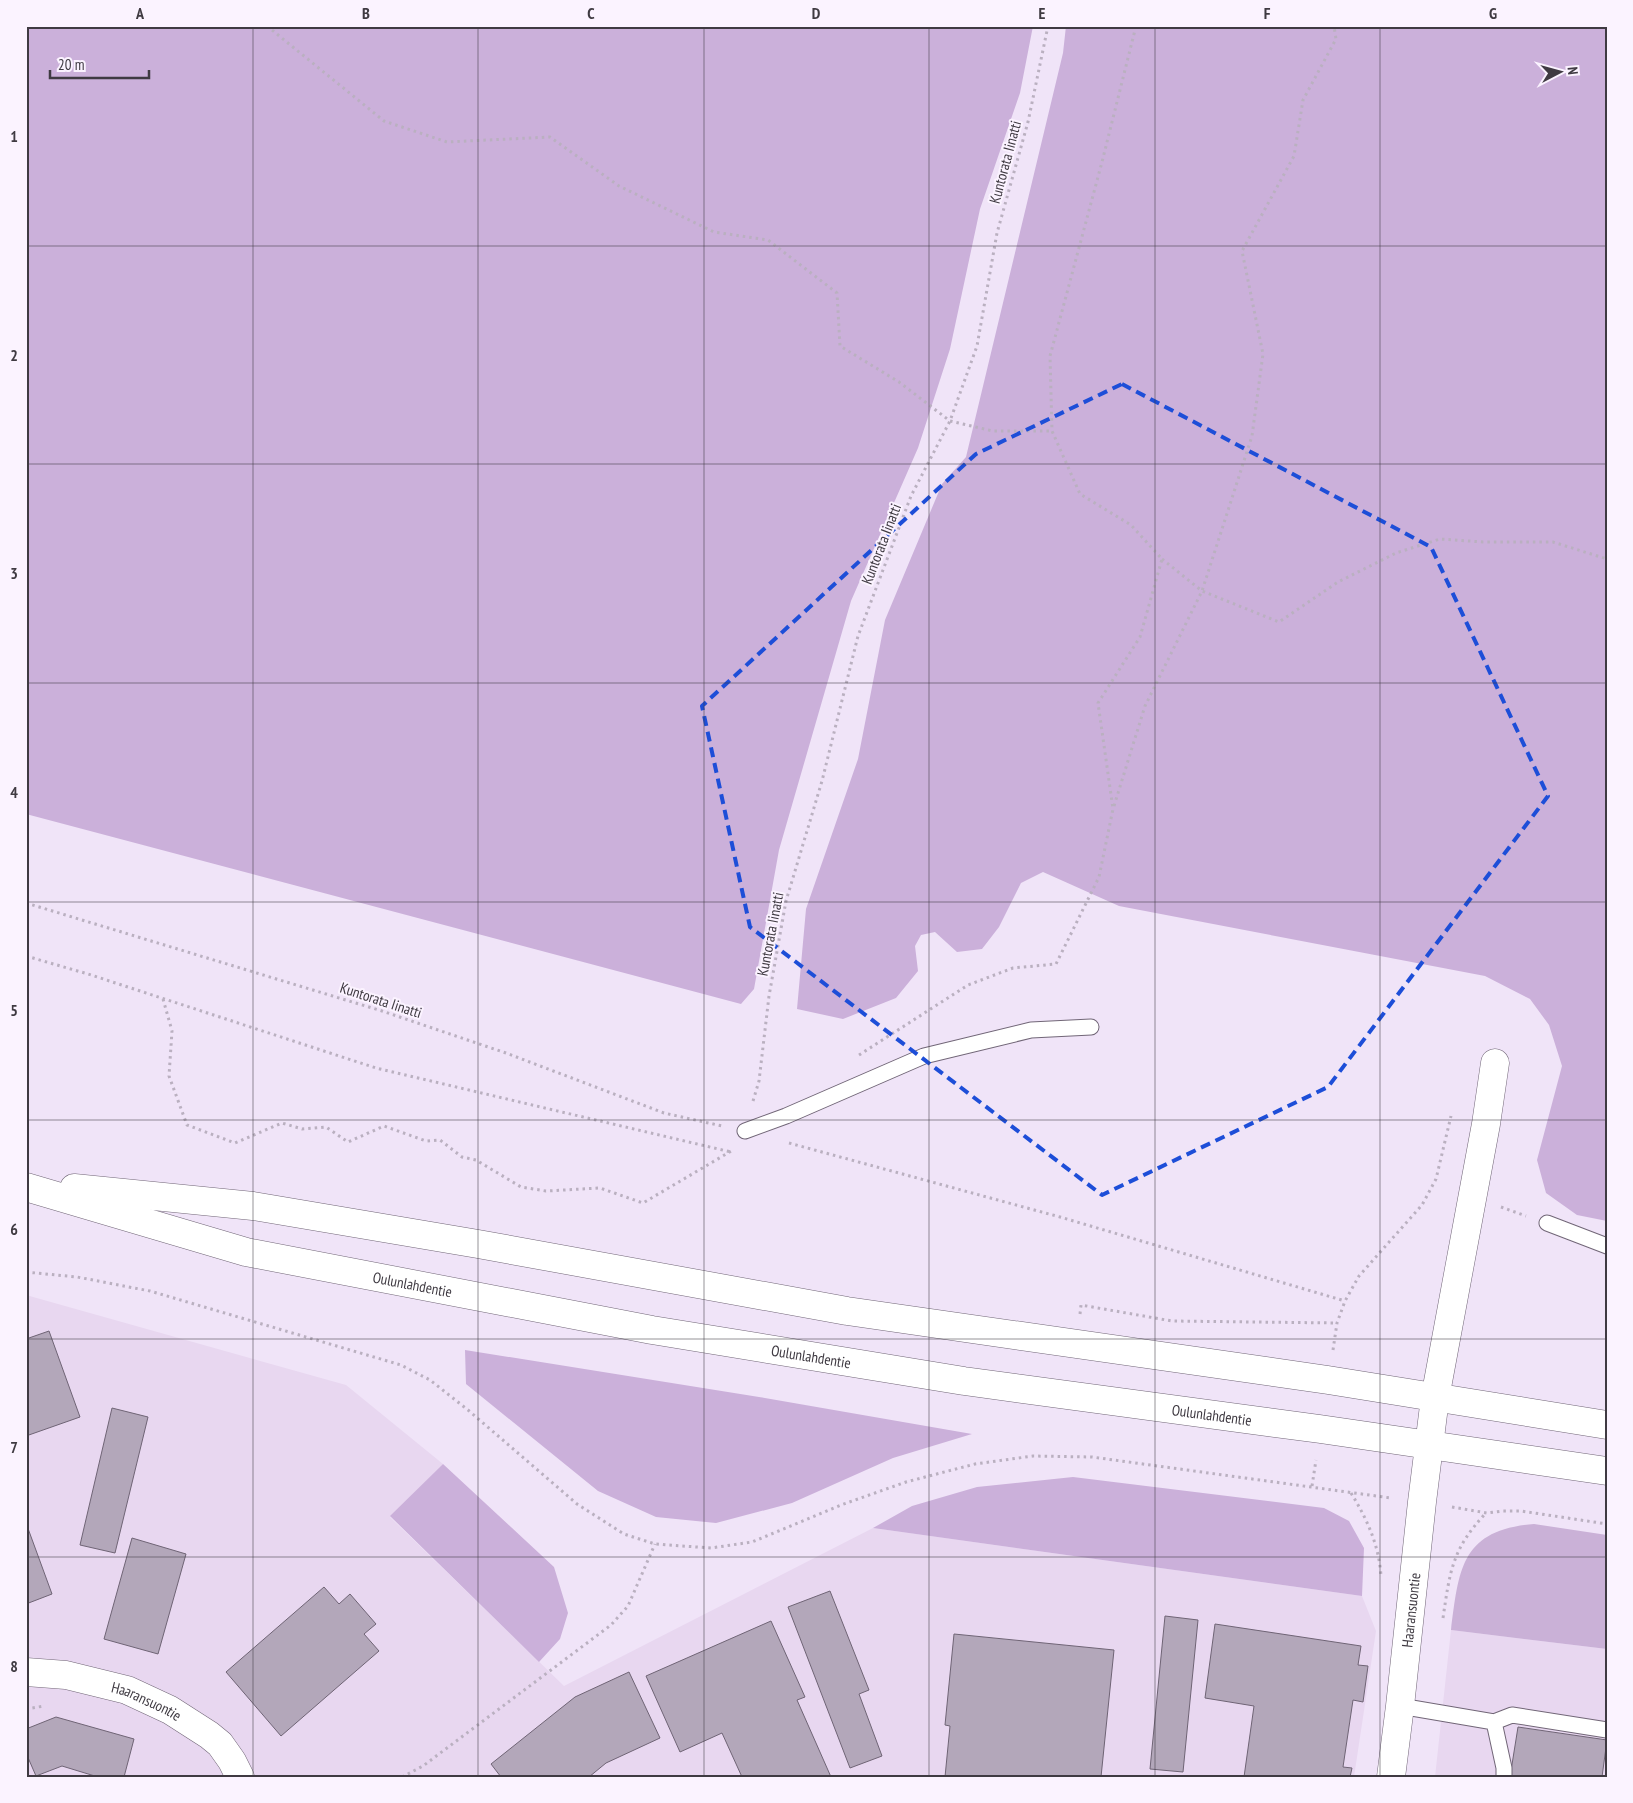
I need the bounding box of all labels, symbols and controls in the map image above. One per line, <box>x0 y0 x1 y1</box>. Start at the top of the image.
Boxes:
text: A <box>135 3 145 23</box>
text: B <box>362 3 370 23</box>
text: C <box>587 3 595 23</box>
text: D <box>812 3 821 23</box>
text: E <box>1039 3 1046 23</box>
text: F <box>1264 3 1271 23</box>
text: G <box>1489 3 1497 23</box>
scale bar <box>50 48 149 80</box>
north arrow <box>1536 48 1586 98</box>
text: 20 m <box>58 55 84 74</box>
text: N <box>1564 66 1582 75</box>
street label: Kuntorata Iinatti <box>985 119 1025 205</box>
text: 1 <box>10 126 18 146</box>
text: 2 <box>10 345 18 365</box>
street label: Kuntorata Iinatti <box>857 501 905 587</box>
text: 3 <box>10 563 18 583</box>
text: 4 <box>10 782 18 802</box>
street label: Kuntorata Iinatti <box>753 891 787 977</box>
street label: Kuntorata Iinatti <box>338 978 424 1022</box>
text: 5 <box>10 1000 18 1020</box>
text: 6 <box>10 1219 18 1239</box>
street label: Oulunlahdentie <box>371 1267 454 1301</box>
street label: Oulunlahdentie <box>770 1340 852 1372</box>
street label: Oulunlahdentie <box>1171 1400 1253 1429</box>
text: 7 <box>10 1437 18 1457</box>
street label: Haaransuontie <box>1397 1572 1424 1648</box>
text: 8 <box>10 1656 18 1676</box>
street label: Haaransuontie <box>110 1677 185 1725</box>

